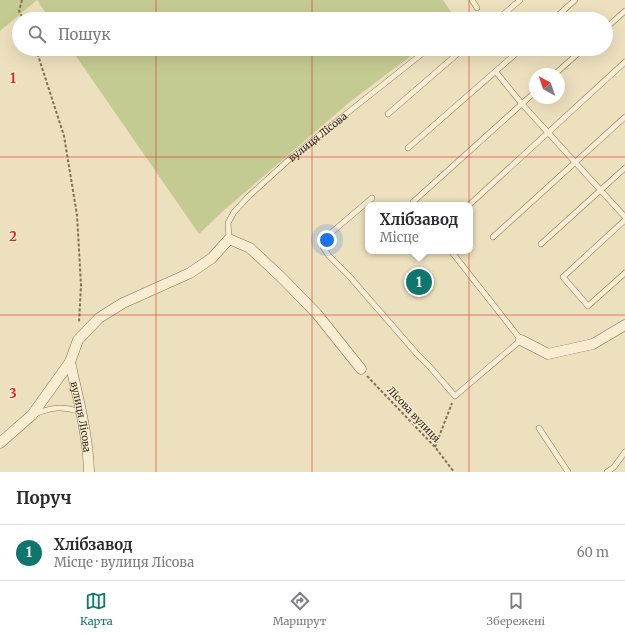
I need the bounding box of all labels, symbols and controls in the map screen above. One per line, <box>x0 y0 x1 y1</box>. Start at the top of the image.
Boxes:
search box <box>12 12 613 56</box>
icon: search <box>26 23 48 45</box>
text: Пошук <box>58 25 111 44</box>
north arrow <box>529 68 565 104</box>
text: 1 <box>10 70 16 87</box>
street label: вулиця Лісова <box>285 109 350 165</box>
popup <box>365 202 473 254</box>
text: Хлібзавод <box>380 210 458 229</box>
text: 2 <box>9 228 17 245</box>
text: Місце <box>380 229 419 246</box>
your location <box>317 230 337 250</box>
pin: 1 <box>406 267 432 297</box>
street label: вулиця Лісова <box>68 380 94 454</box>
street label: Лісова вулиця <box>384 384 443 445</box>
text: 3 <box>9 385 17 402</box>
text: Поруч <box>16 487 72 509</box>
text: Хлібзавод <box>54 535 133 554</box>
text: 1 <box>26 544 32 561</box>
text: 60 m <box>577 544 609 561</box>
text: Місце · вулиця Лісова <box>54 554 194 571</box>
tab: Карта <box>80 590 113 628</box>
tab: Маршрут <box>273 590 327 628</box>
tab: Збережені <box>486 590 545 628</box>

